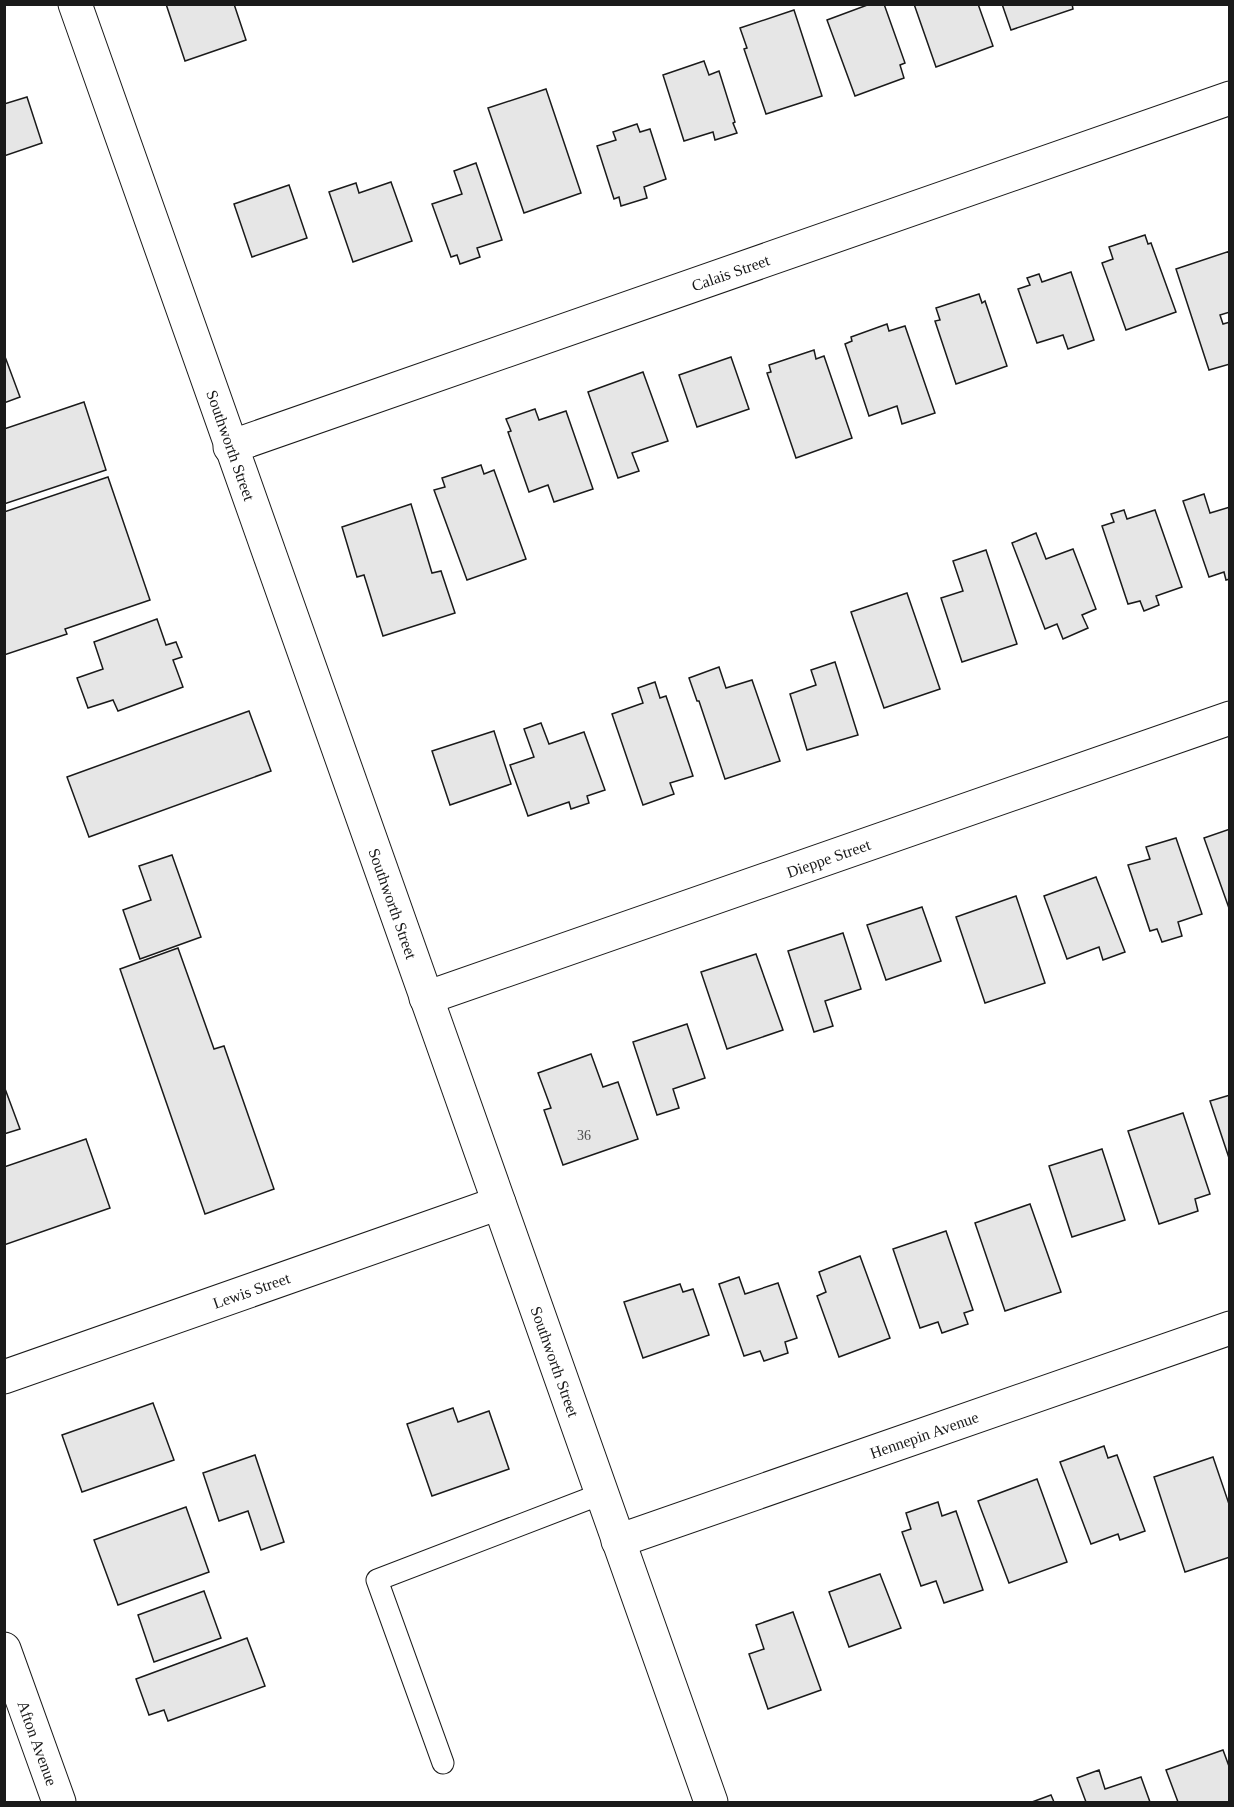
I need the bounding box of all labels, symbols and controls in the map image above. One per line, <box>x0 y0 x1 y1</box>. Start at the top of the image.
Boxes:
street label: Calais Street <box>689 251 772 294</box>
street label: Southworth Street <box>204 388 259 503</box>
street label: Dieppe Street <box>784 835 873 880</box>
street label: Southworth Street <box>366 846 421 961</box>
house number: 36 <box>577 1128 591 1143</box>
street label: Lewis Street <box>210 1269 292 1311</box>
street label: Southworth Street <box>528 1304 583 1420</box>
street label: Hennepin Avenue <box>867 1408 981 1461</box>
street label: Afton Avenue <box>15 1698 61 1788</box>

